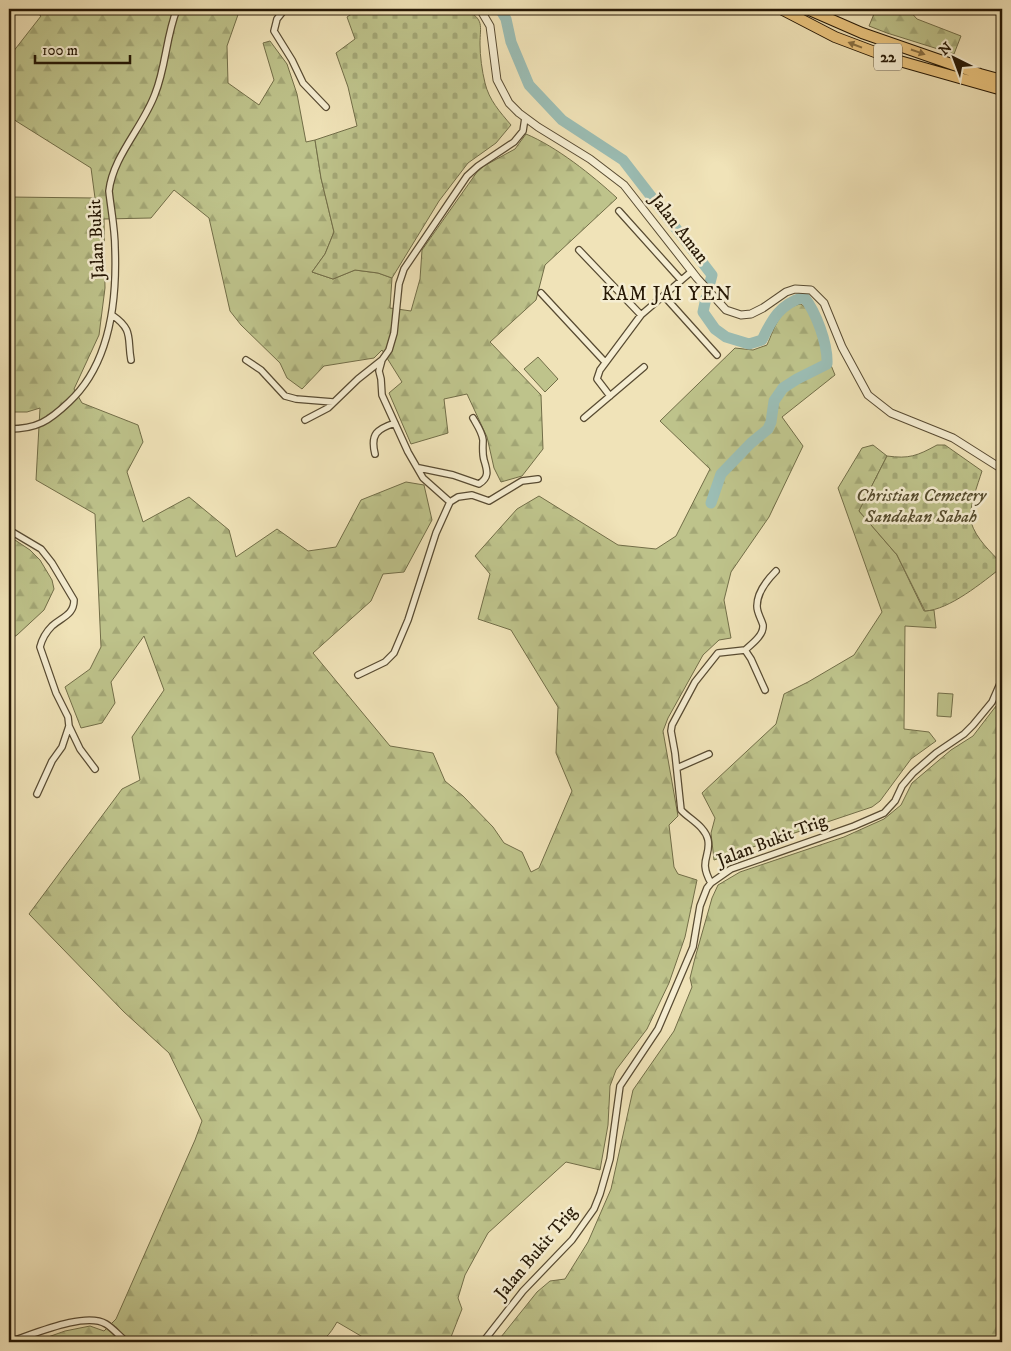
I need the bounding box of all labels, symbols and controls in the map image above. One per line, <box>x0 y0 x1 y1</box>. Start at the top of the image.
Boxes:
scale bar <box>35 32 130 64</box>
north arrow <box>928 32 978 82</box>
text: N <box>936 38 957 60</box>
text: 100 m <box>42 41 78 60</box>
one-way arrow <box>848 41 863 48</box>
road number: 22 <box>874 44 902 70</box>
one-way arrow <box>910 49 925 56</box>
street label: Jalan Aman <box>644 188 714 269</box>
street label: Jalan Bukit <box>84 198 110 282</box>
district label: KAM JAI YEN <box>602 283 732 306</box>
park label: Christian Cemetery Sandakan Sabah <box>856 485 987 528</box>
street label: Jalan Bukit Trig <box>712 810 830 873</box>
street label: Jalan Bukit Trig <box>489 1201 582 1306</box>

